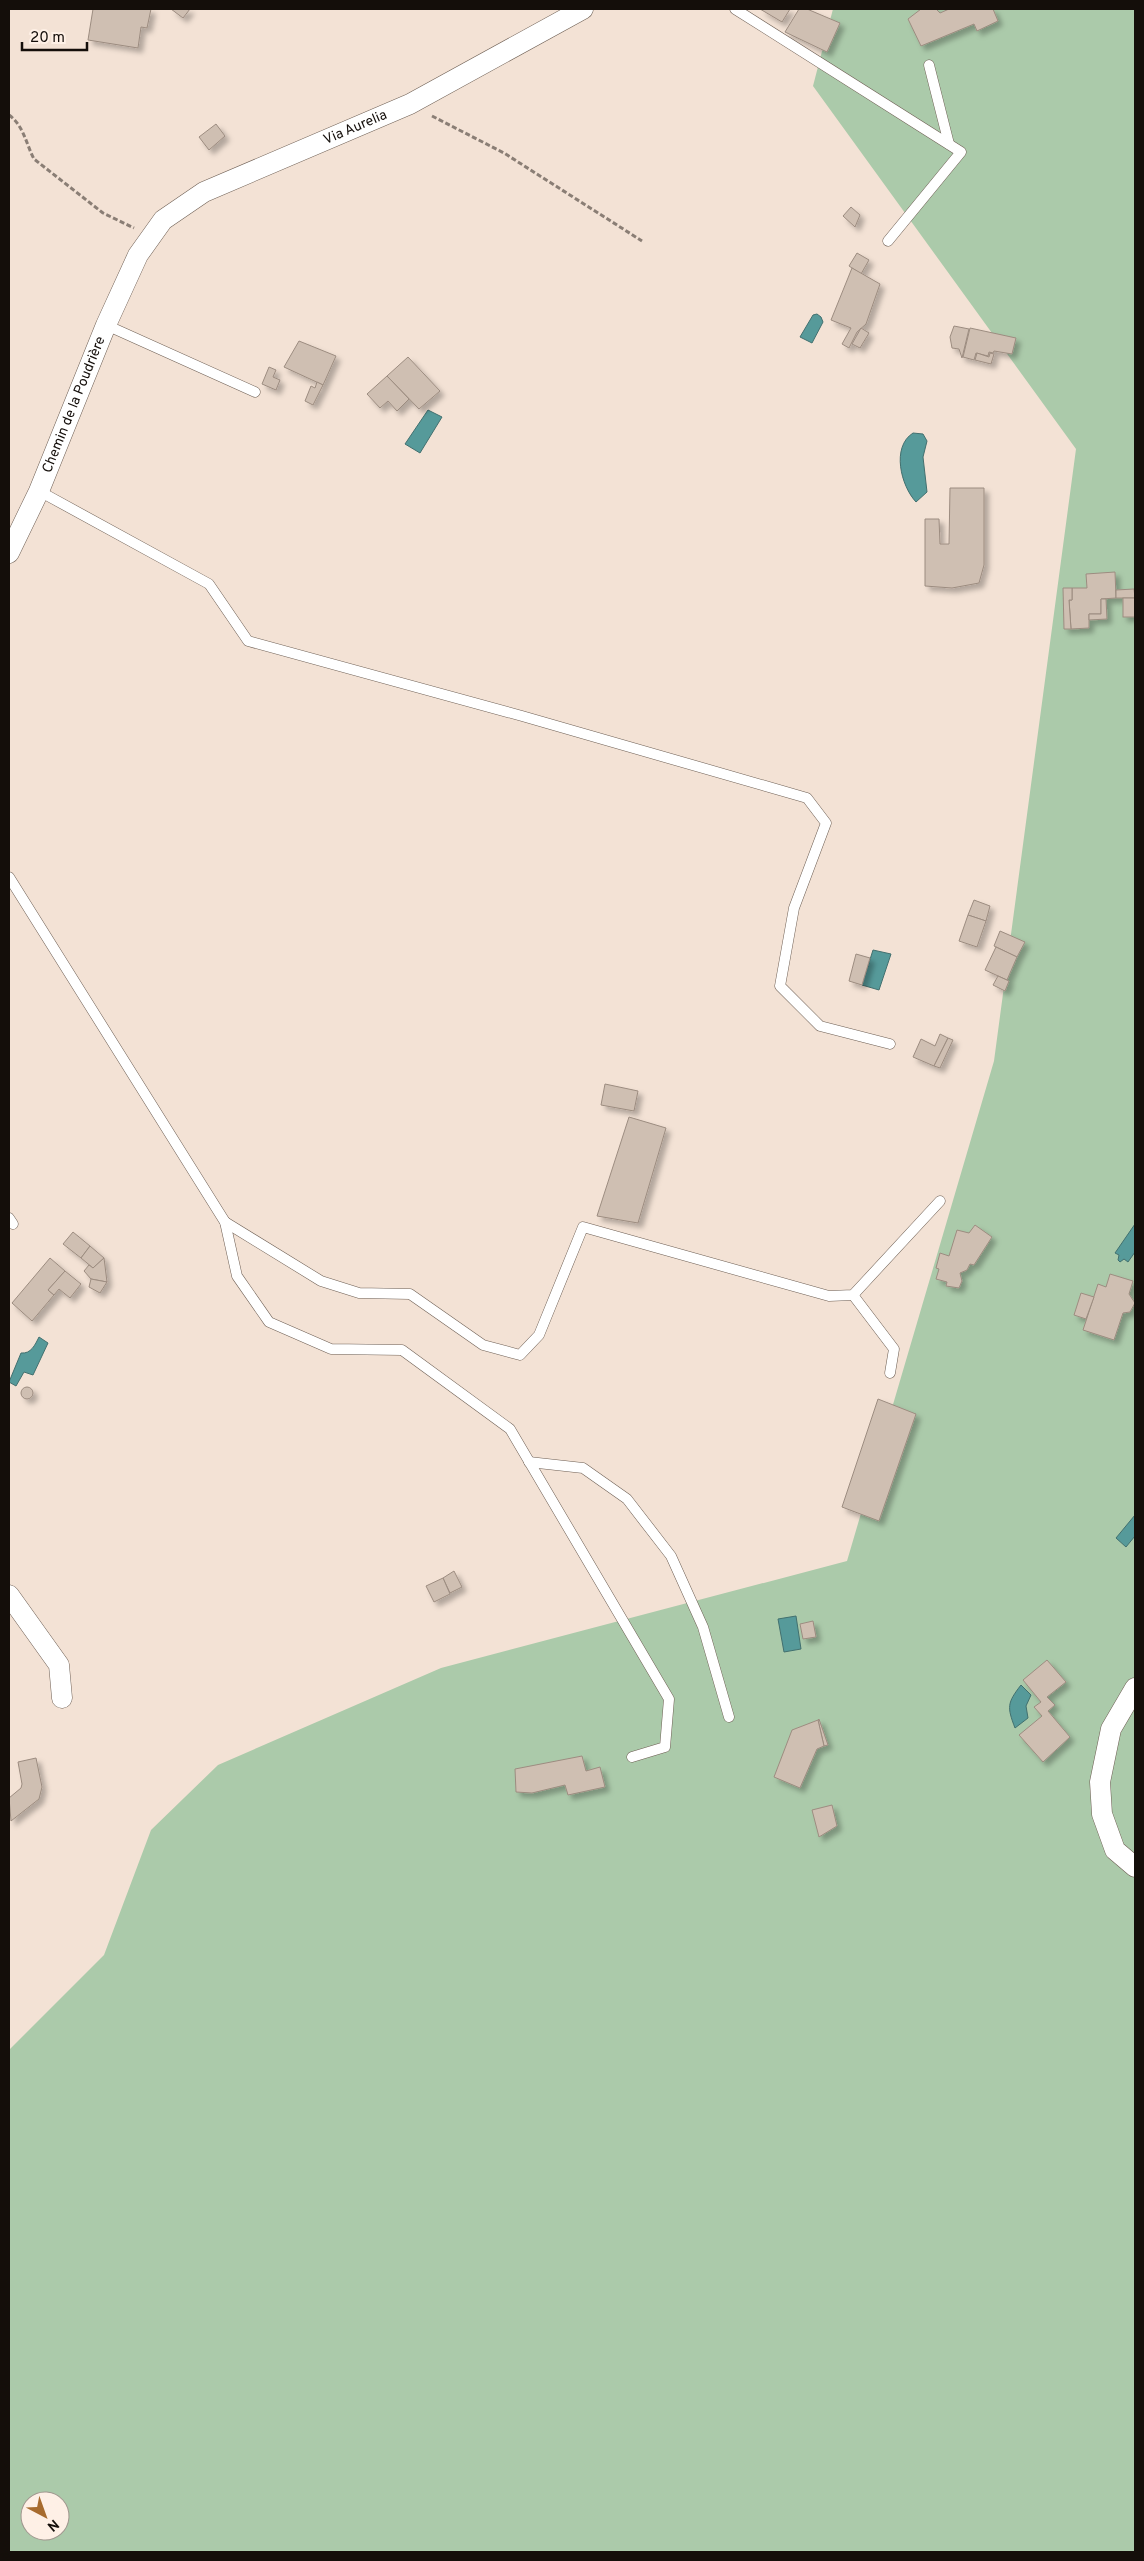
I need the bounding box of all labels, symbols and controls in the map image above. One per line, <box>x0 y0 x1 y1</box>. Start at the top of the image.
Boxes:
scale bar <box>22 20 88 52</box>
text: 20 m <box>30 29 65 48</box>
street label: Via Aurelia <box>321 106 390 148</box>
street label: Chemin de la Poudrière <box>39 334 109 476</box>
north arrow <box>20 2491 70 2541</box>
text: N <box>43 2515 62 2534</box>

